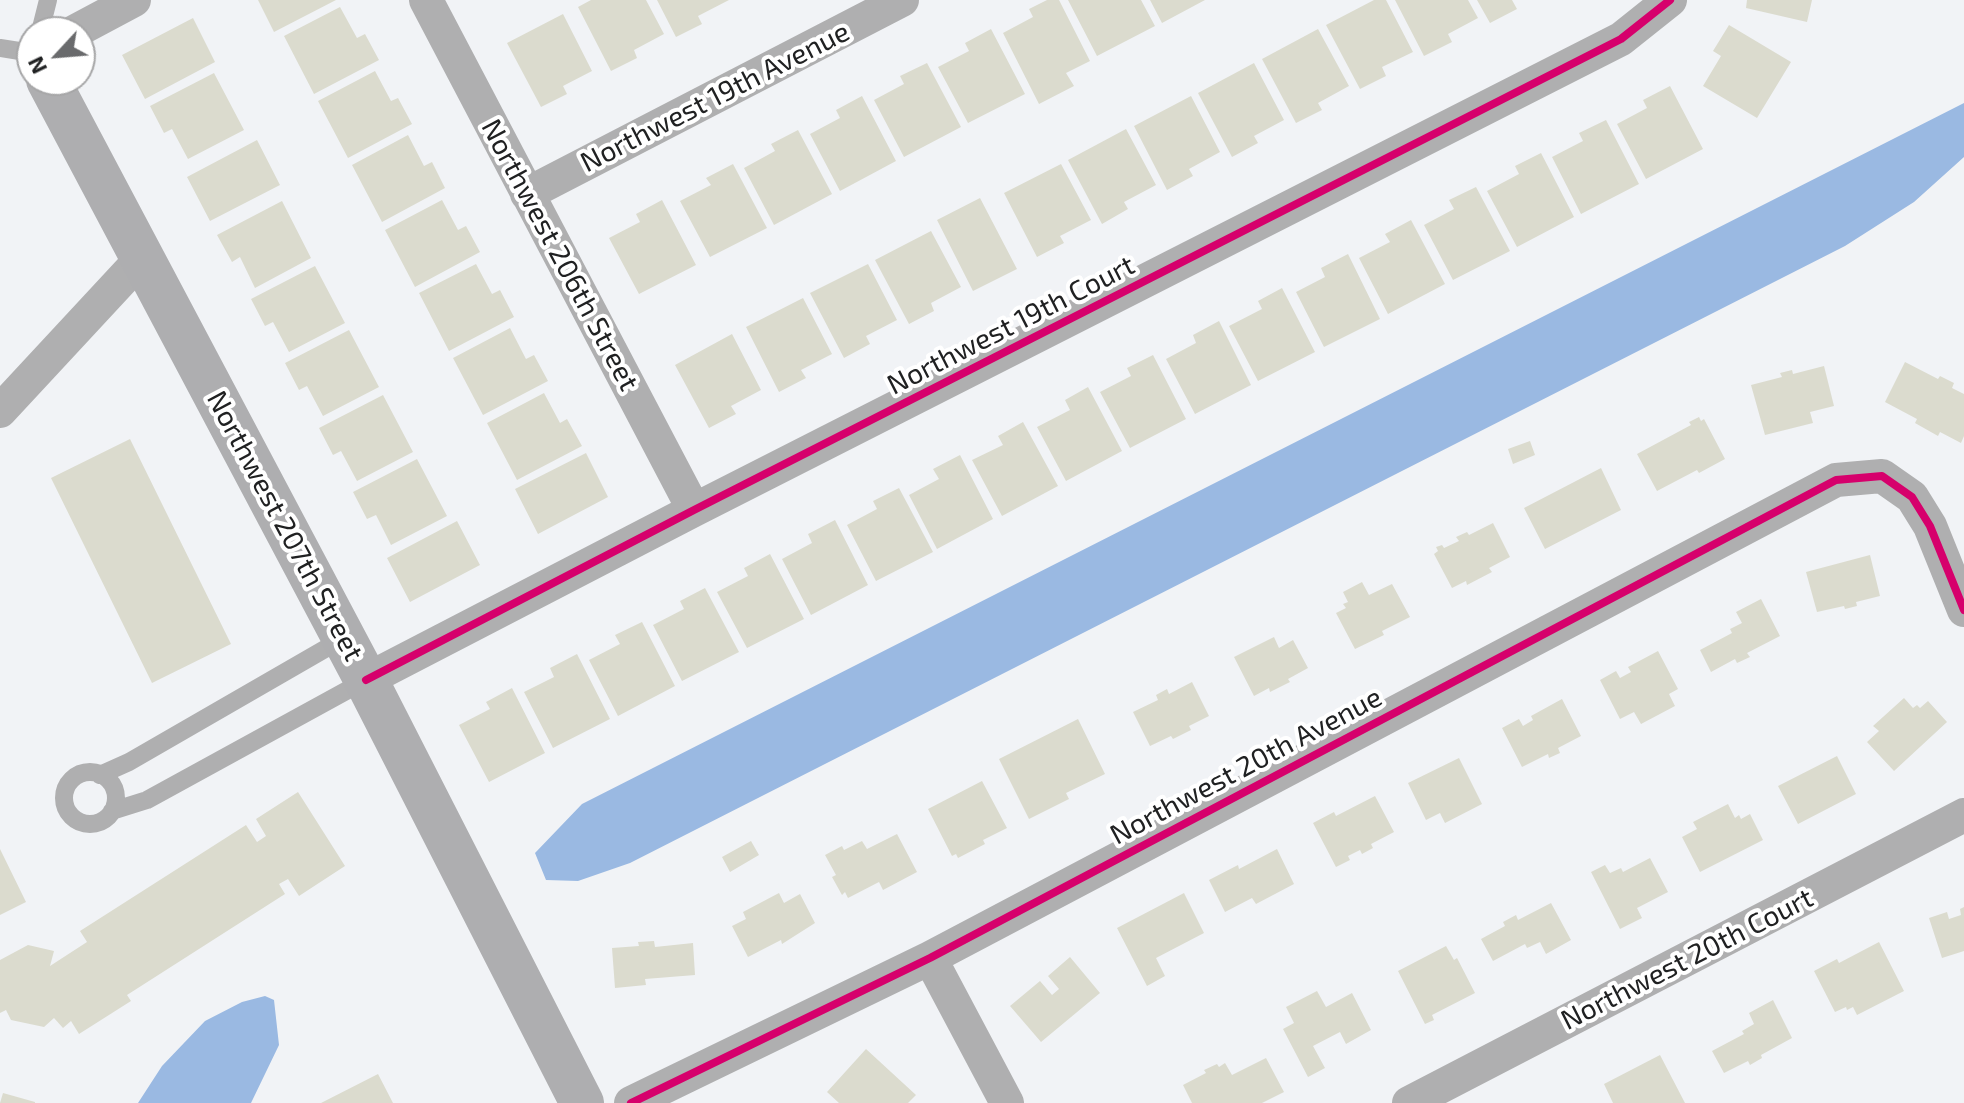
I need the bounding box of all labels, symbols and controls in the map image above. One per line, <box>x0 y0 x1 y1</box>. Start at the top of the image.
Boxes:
street label: Northwest 19th Avenue <box>575 15 855 179</box>
north arrow <box>16 16 96 96</box>
text: N <box>21 53 51 78</box>
street label: Northwest 206th Street <box>474 114 646 396</box>
street label: Northwest 19th Court <box>882 248 1140 402</box>
street label: Northwest 207th Street <box>200 385 370 667</box>
street label: Northwest 20th Avenue <box>1105 680 1387 852</box>
street label: Northwest 20th Court <box>1555 881 1819 1037</box>

